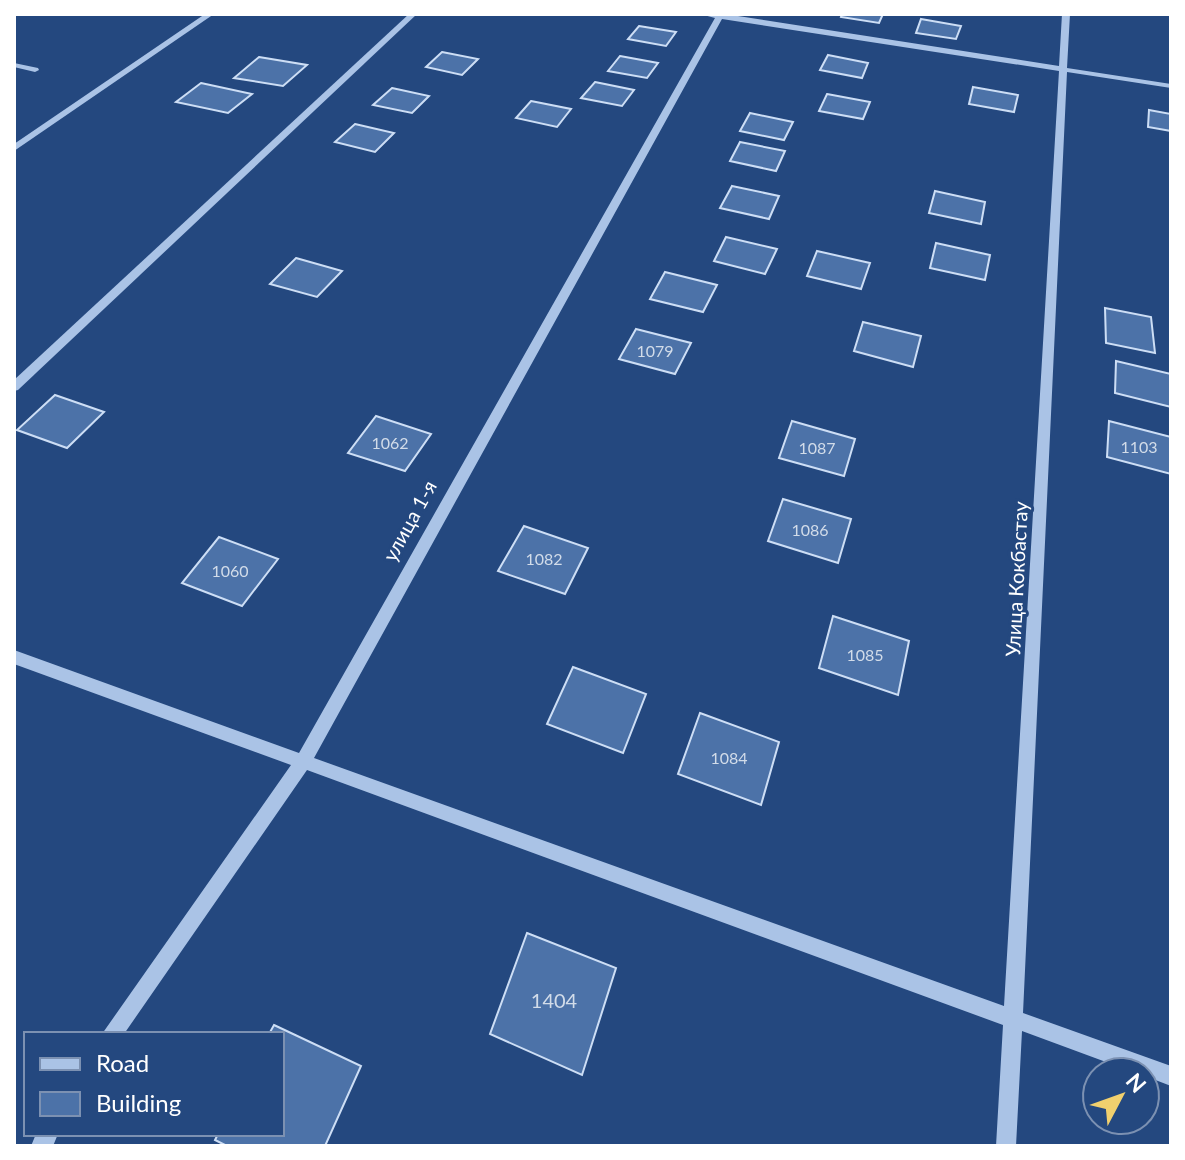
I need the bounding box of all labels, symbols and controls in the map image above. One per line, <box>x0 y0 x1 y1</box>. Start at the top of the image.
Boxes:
house number: 1079 <box>636 341 674 360</box>
house number: 1062 <box>371 433 409 452</box>
house number: 1103 <box>1120 437 1158 456</box>
house number: 1087 <box>798 438 836 457</box>
street label: улица 1-я <box>377 476 441 565</box>
street label: Улица Кокбастау <box>1000 500 1032 657</box>
house number: 1086 <box>791 520 829 539</box>
house number: 1082 <box>525 549 563 568</box>
house number: 1060 <box>211 561 249 580</box>
house number: 1085 <box>846 645 884 664</box>
house number: 1084 <box>710 748 748 767</box>
house number: 1404 <box>531 988 578 1012</box>
legend <box>24 1032 284 1136</box>
text: Road <box>96 1048 149 1077</box>
north arrow <box>1081 1056 1161 1136</box>
text: N <box>1121 1067 1152 1098</box>
text: Building <box>96 1088 181 1117</box>

